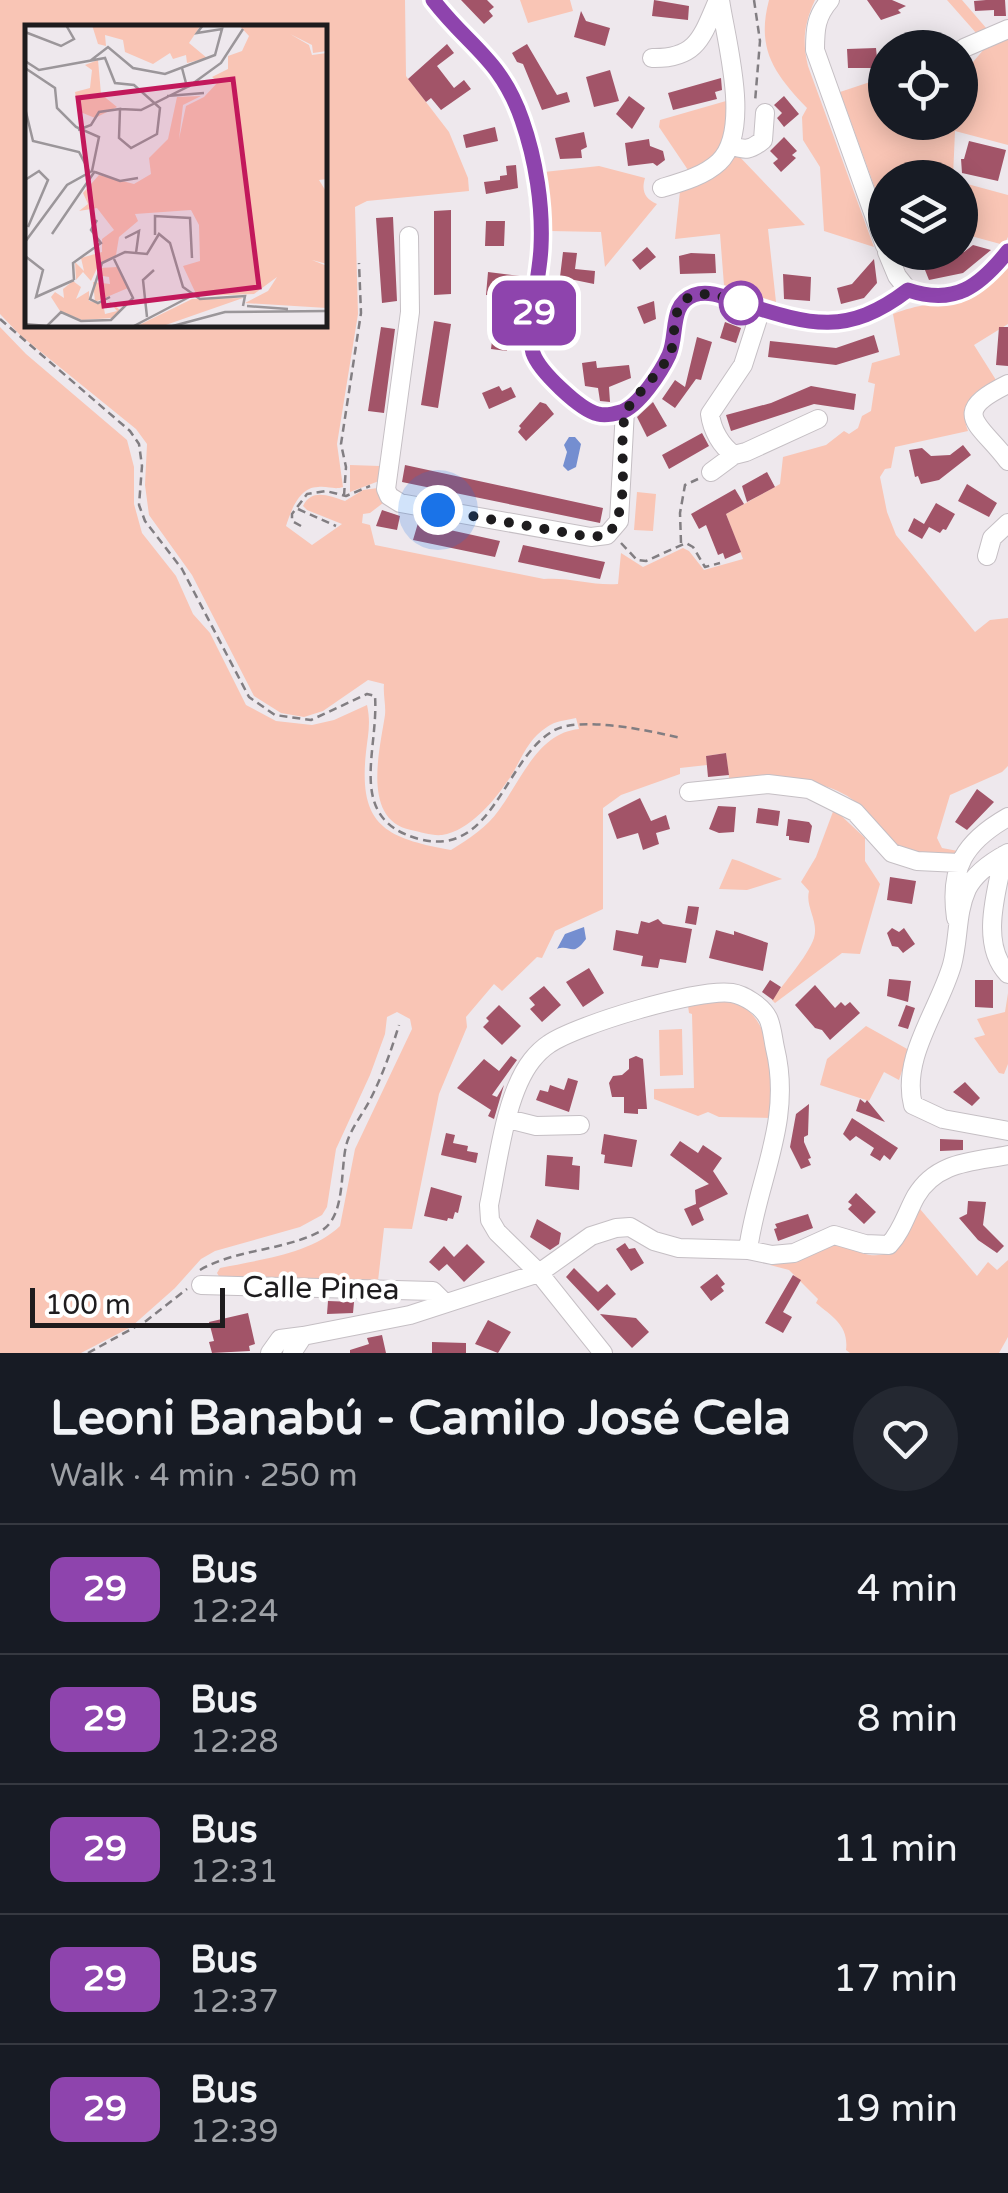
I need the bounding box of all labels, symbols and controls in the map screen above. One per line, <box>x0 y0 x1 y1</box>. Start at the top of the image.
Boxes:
inset map <box>25 25 328 328</box>
map controls <box>868 30 978 270</box>
button: locate <box>868 30 978 140</box>
button: layers <box>868 160 978 270</box>
line badge: 29 <box>489 280 579 346</box>
unlabelled marker <box>720 282 762 324</box>
text: 29 <box>512 292 556 334</box>
your location <box>413 485 463 535</box>
street label: Calle Pinea <box>242 1269 400 1308</box>
scale bar <box>30 1283 225 1328</box>
text: 100 m <box>45 1288 131 1322</box>
button: heart <box>853 1386 958 1491</box>
text: Leoni Banabú - Camilo José Cela <box>50 1390 791 1448</box>
text: Walk · 4 min · 250 m <box>50 1457 358 1495</box>
text: Bus <box>190 1547 257 1593</box>
text: 4 min <box>857 1566 958 1612</box>
text: 29 <box>83 1568 127 1610</box>
text: 12:24 <box>190 1593 279 1631</box>
text: Bus <box>190 1677 257 1723</box>
text: 8 min <box>857 1696 958 1742</box>
text: 29 <box>83 1698 127 1740</box>
text: 12:28 <box>190 1723 279 1761</box>
text: Bus <box>190 1807 257 1853</box>
text: 11 min <box>833 1826 958 1872</box>
text: 29 <box>83 1828 127 1870</box>
text: 12:31 <box>190 1853 279 1891</box>
text: Bus <box>190 1937 257 1983</box>
text: 17 min <box>833 1956 958 2002</box>
text: 29 <box>83 1958 127 2000</box>
text: 12:37 <box>190 1983 279 2021</box>
text: Bus <box>190 2067 257 2113</box>
text: 19 min <box>833 2086 958 2132</box>
text: 29 <box>83 2088 127 2130</box>
text: 12:39 <box>190 2113 279 2151</box>

